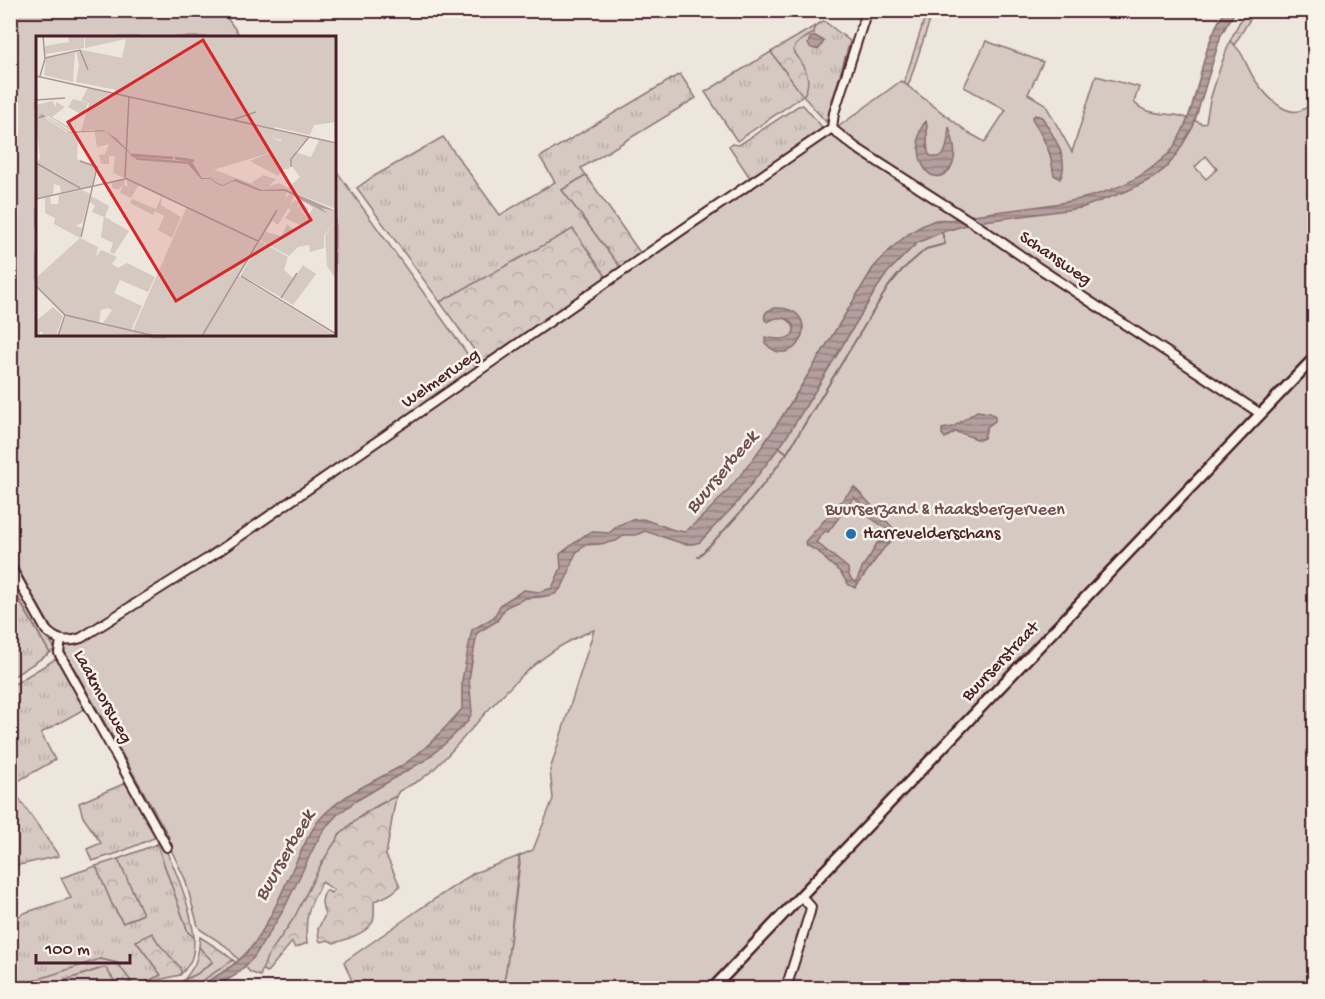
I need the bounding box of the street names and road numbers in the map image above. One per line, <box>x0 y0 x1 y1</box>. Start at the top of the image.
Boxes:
street label: Schansweg <box>1015 227 1095 291</box>
street label: Welmerweg <box>398 344 484 414</box>
street label: Buurserstraat <box>957 617 1045 707</box>
street label: Laakmorsweg <box>68 647 136 747</box>

